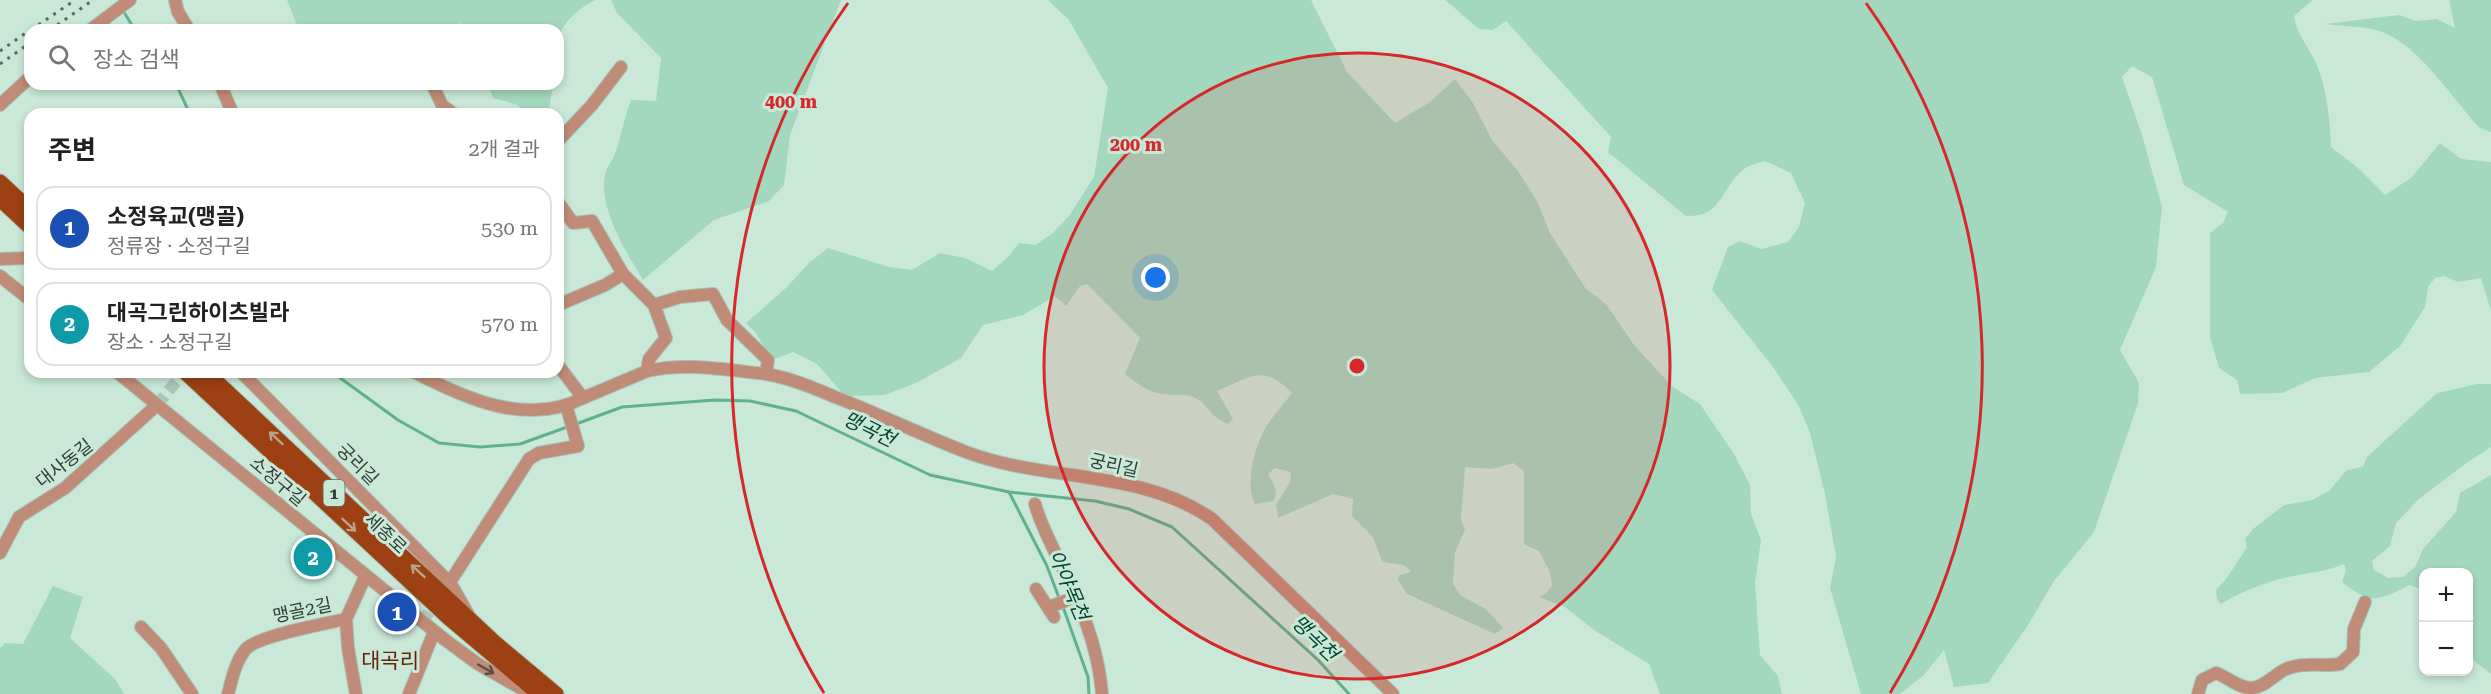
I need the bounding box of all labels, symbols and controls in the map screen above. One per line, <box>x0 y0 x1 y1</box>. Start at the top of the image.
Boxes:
search box <box>24 24 564 90</box>
icon: search <box>45 41 78 74</box>
text: 장소 검색 <box>93 47 180 72</box>
text: 400 m <box>765 91 818 112</box>
text: 200 m <box>1110 134 1163 155</box>
text: 주변 <box>48 135 96 165</box>
text: 2개 결과 <box>469 137 540 161</box>
text: 소정육교(맹골) <box>107 204 244 229</box>
text: 1 <box>64 216 75 240</box>
text: 530 m <box>481 216 538 240</box>
text: 정류장 · 소정구길 <box>107 234 251 258</box>
your location <box>1141 263 1170 292</box>
text: 대곡그린하이츠빌라 <box>107 300 289 325</box>
text: 2 <box>64 312 75 336</box>
text: 570 m <box>481 312 538 336</box>
text: 장소 · 소정구길 <box>107 330 233 354</box>
centre of rings <box>1347 356 1367 376</box>
water label: 맹곡천 <box>839 406 901 453</box>
one-way arrow <box>268 431 283 445</box>
street label: 대사동길 <box>31 434 97 492</box>
street label: 궁리길 <box>333 439 383 489</box>
street label: 궁리길 <box>1087 449 1141 481</box>
street label: 소정구길 <box>246 452 310 510</box>
road number: 1 <box>324 480 344 506</box>
street label: 세종로 <box>361 508 411 558</box>
one-way arrow <box>342 518 357 532</box>
pin: 2 <box>294 534 332 580</box>
water label: 아야목천 <box>1044 546 1095 626</box>
one-way arrow <box>410 564 425 578</box>
map controls <box>2419 568 2473 676</box>
button: + <box>2419 568 2473 622</box>
pin: 1 <box>378 590 416 634</box>
street label: 맹골2길 <box>271 594 333 626</box>
water label: 맹곡천 <box>1287 610 1345 668</box>
button: − <box>2419 622 2473 676</box>
district label: 대곡리 <box>361 649 419 673</box>
one-way arrow <box>477 663 494 675</box>

